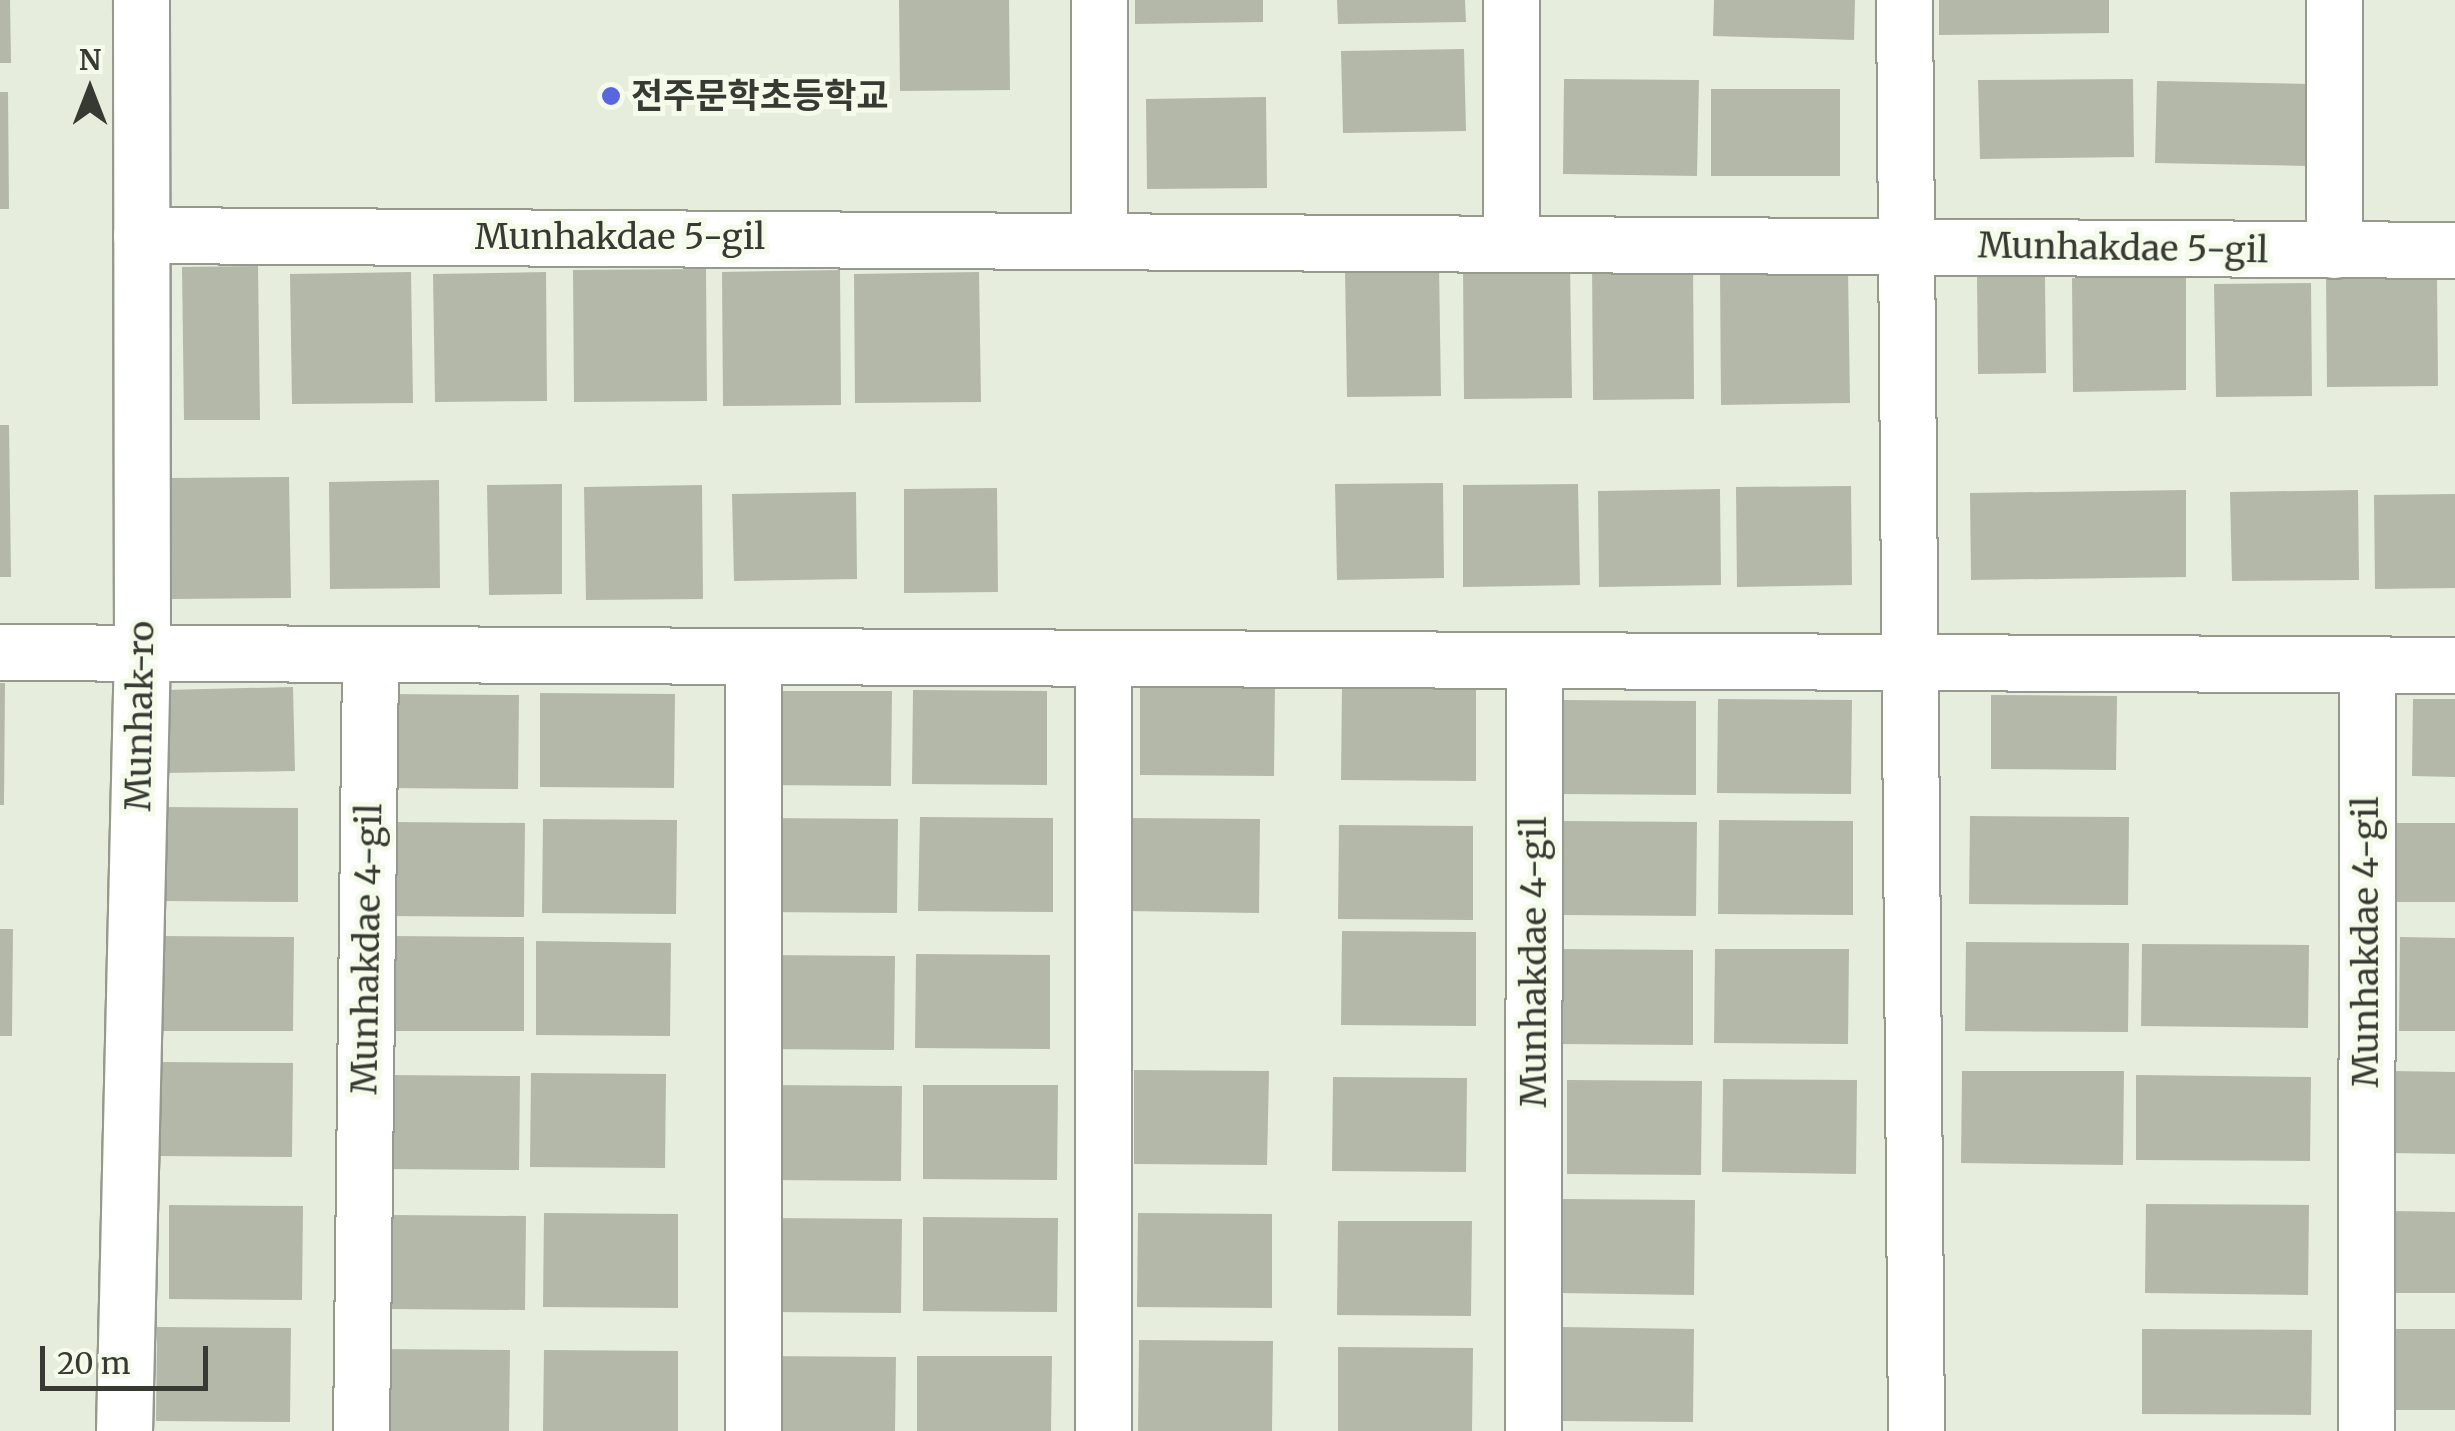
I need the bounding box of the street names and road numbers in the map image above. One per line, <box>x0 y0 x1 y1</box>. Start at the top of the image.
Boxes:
street label: Munhakdae 5-gil <box>475 216 765 258</box>
street label: Munhakdae 5-gil <box>1978 224 2268 272</box>
street label: Munhak-ro <box>117 620 163 812</box>
street label: Munhakdae 4-gil <box>2345 796 2387 1088</box>
street label: Munhakdae 4-gil <box>343 803 391 1095</box>
street label: Munhakdae 4-gil <box>1513 816 1555 1108</box>

